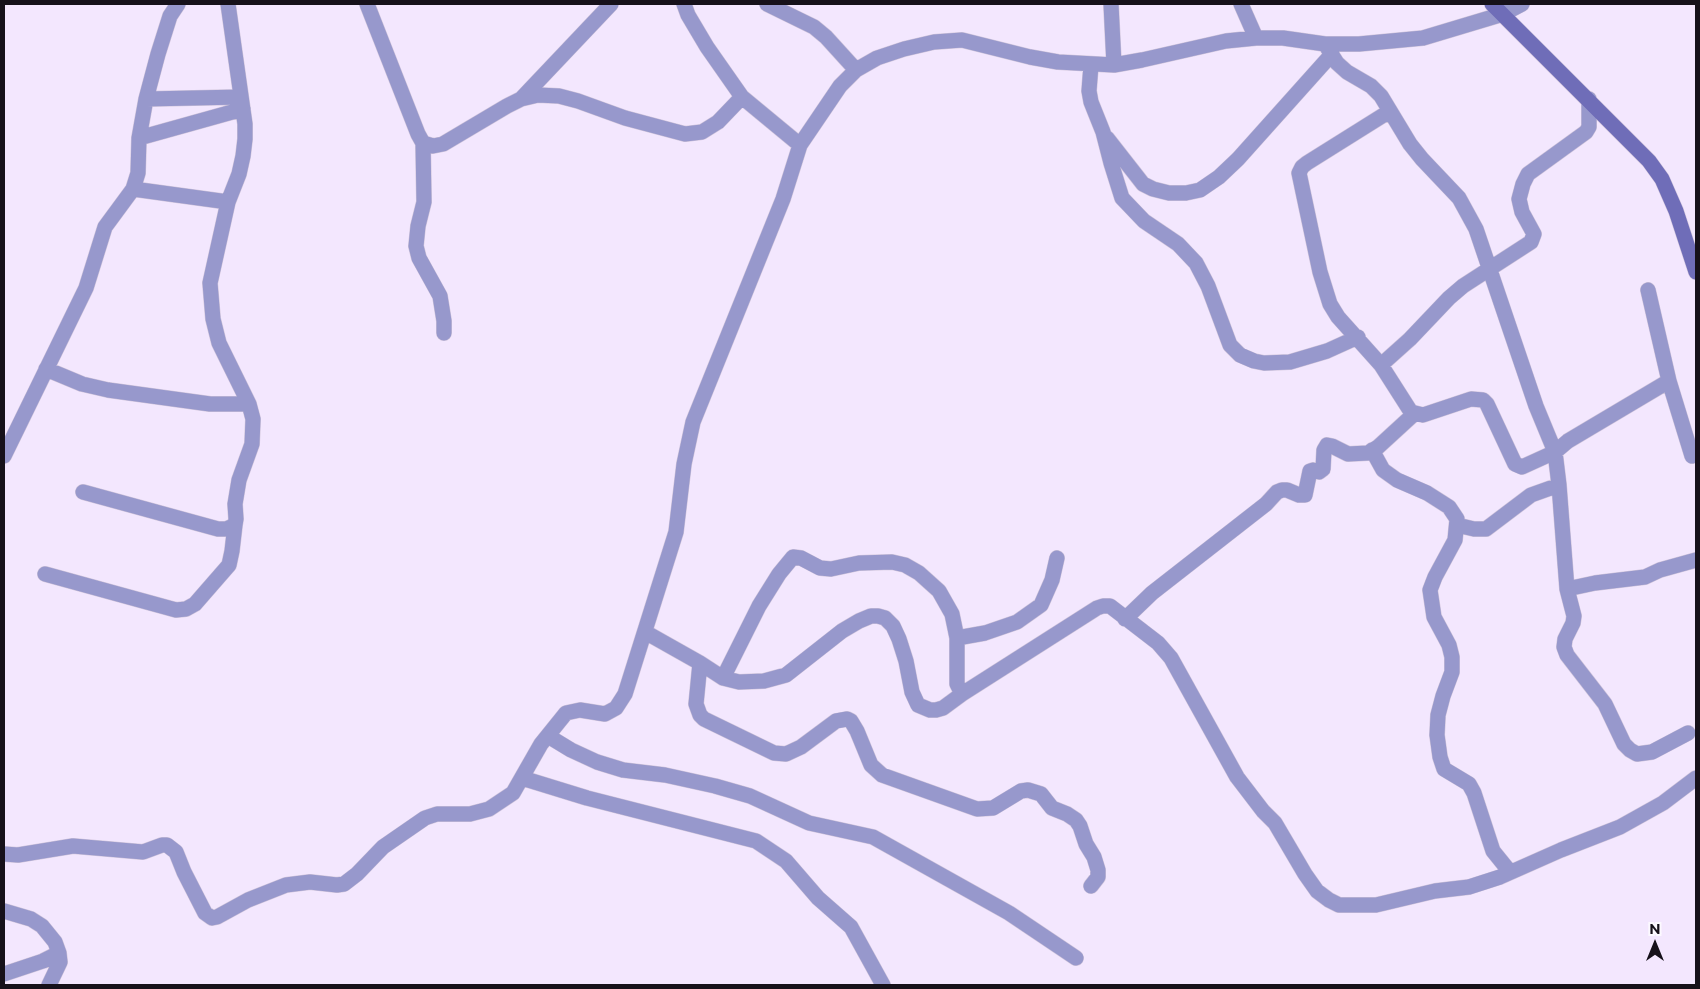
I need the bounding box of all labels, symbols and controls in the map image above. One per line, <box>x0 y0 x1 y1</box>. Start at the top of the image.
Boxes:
north arrow <box>1630 919 1680 969</box>
text: N <box>1649 920 1661 938</box>

